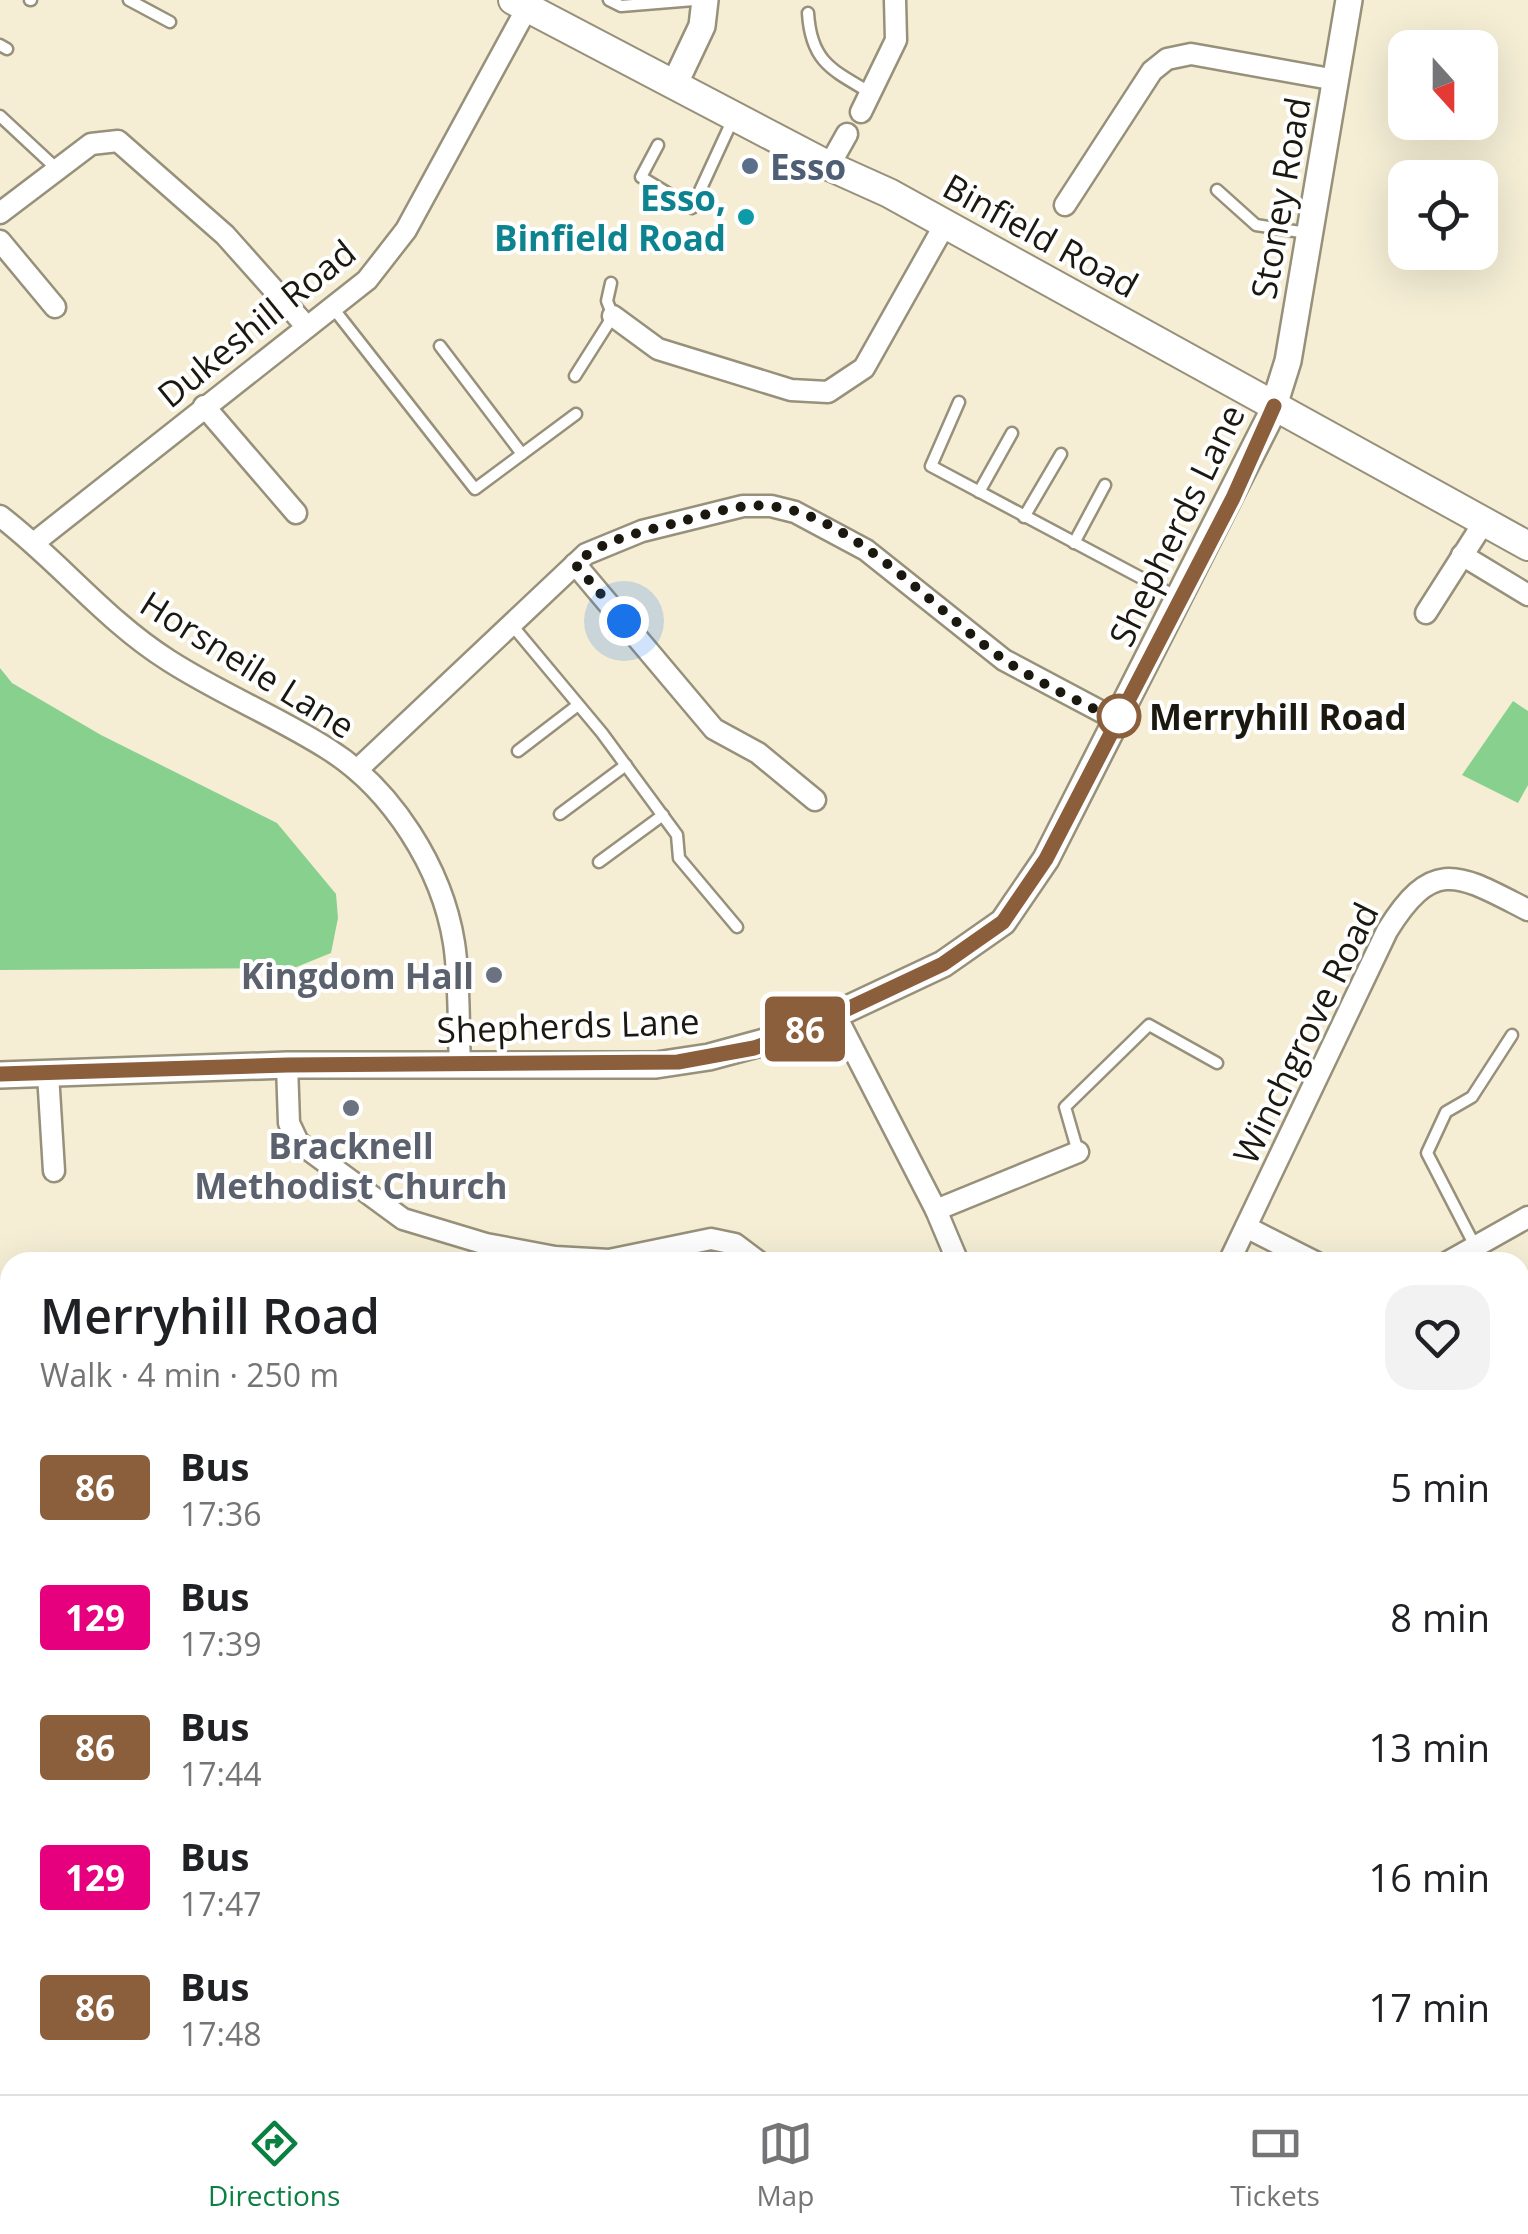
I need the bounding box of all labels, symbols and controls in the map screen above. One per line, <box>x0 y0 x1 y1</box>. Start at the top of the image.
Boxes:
north arrow <box>1388 30 1498 140</box>
map controls <box>1388 30 1498 270</box>
street label: Stoney Road <box>1239 93 1321 303</box>
place label: Esso <box>770 143 846 190</box>
marker: Esso <box>739 155 761 177</box>
button: locate <box>1388 160 1498 270</box>
street label: Binfield Road <box>935 162 1147 308</box>
place label: Esso, Binfield Road <box>494 174 726 261</box>
marker: Esso, Binfield Road <box>735 206 757 228</box>
street label: Dukeshill Road <box>147 229 365 417</box>
street label: Shepherds Lane <box>1097 396 1255 654</box>
street label: Horsneile Lane <box>132 579 364 749</box>
your location <box>599 596 649 646</box>
place label: Merryhill Road <box>1149 693 1407 740</box>
marker: Merryhill Road <box>1098 695 1140 737</box>
street label: Winchgrove Road <box>1221 895 1389 1171</box>
place label: Kingdom Hall <box>241 952 474 999</box>
marker: Kingdom Hall <box>483 964 505 986</box>
line badge: 86 <box>760 996 850 1062</box>
street label: Shepherds Lane <box>436 997 700 1053</box>
text: 86 <box>785 1006 825 1053</box>
marker: Bracknell Methodist Church <box>340 1097 362 1119</box>
place label: Bracknell Methodist Church <box>194 1122 508 1209</box>
text: Merryhill Road <box>40 1283 380 1348</box>
button: heart <box>1385 1285 1490 1390</box>
text: Walk · 4 min · 250 m <box>40 1353 339 1396</box>
text: Bus <box>180 1440 249 1492</box>
text: 5 min <box>1390 1461 1490 1513</box>
text: 86 <box>75 1464 115 1511</box>
text: 17:36 <box>180 1492 262 1535</box>
text: Bus <box>180 1570 249 1622</box>
text: 8 min <box>1390 1591 1490 1643</box>
text: 129 <box>65 1594 125 1641</box>
text: 17:39 <box>180 1622 262 1665</box>
text: Bus <box>180 1700 249 1752</box>
text: 13 min <box>1369 1721 1490 1773</box>
text: 86 <box>75 1724 115 1771</box>
text: 17:44 <box>180 1752 262 1795</box>
text: Bus <box>180 1830 249 1882</box>
text: 16 min <box>1369 1851 1490 1903</box>
text: 129 <box>65 1854 125 1901</box>
text: 17:47 <box>180 1882 262 1925</box>
text: Bus <box>180 1960 249 2012</box>
text: 17 min <box>1369 1981 1490 2033</box>
text: 86 <box>75 1984 115 2031</box>
text: 17:48 <box>180 2012 262 2055</box>
tab: Directions <box>208 2116 340 2214</box>
tab: Map <box>756 2116 814 2214</box>
tab: Tickets <box>1230 2116 1320 2214</box>

